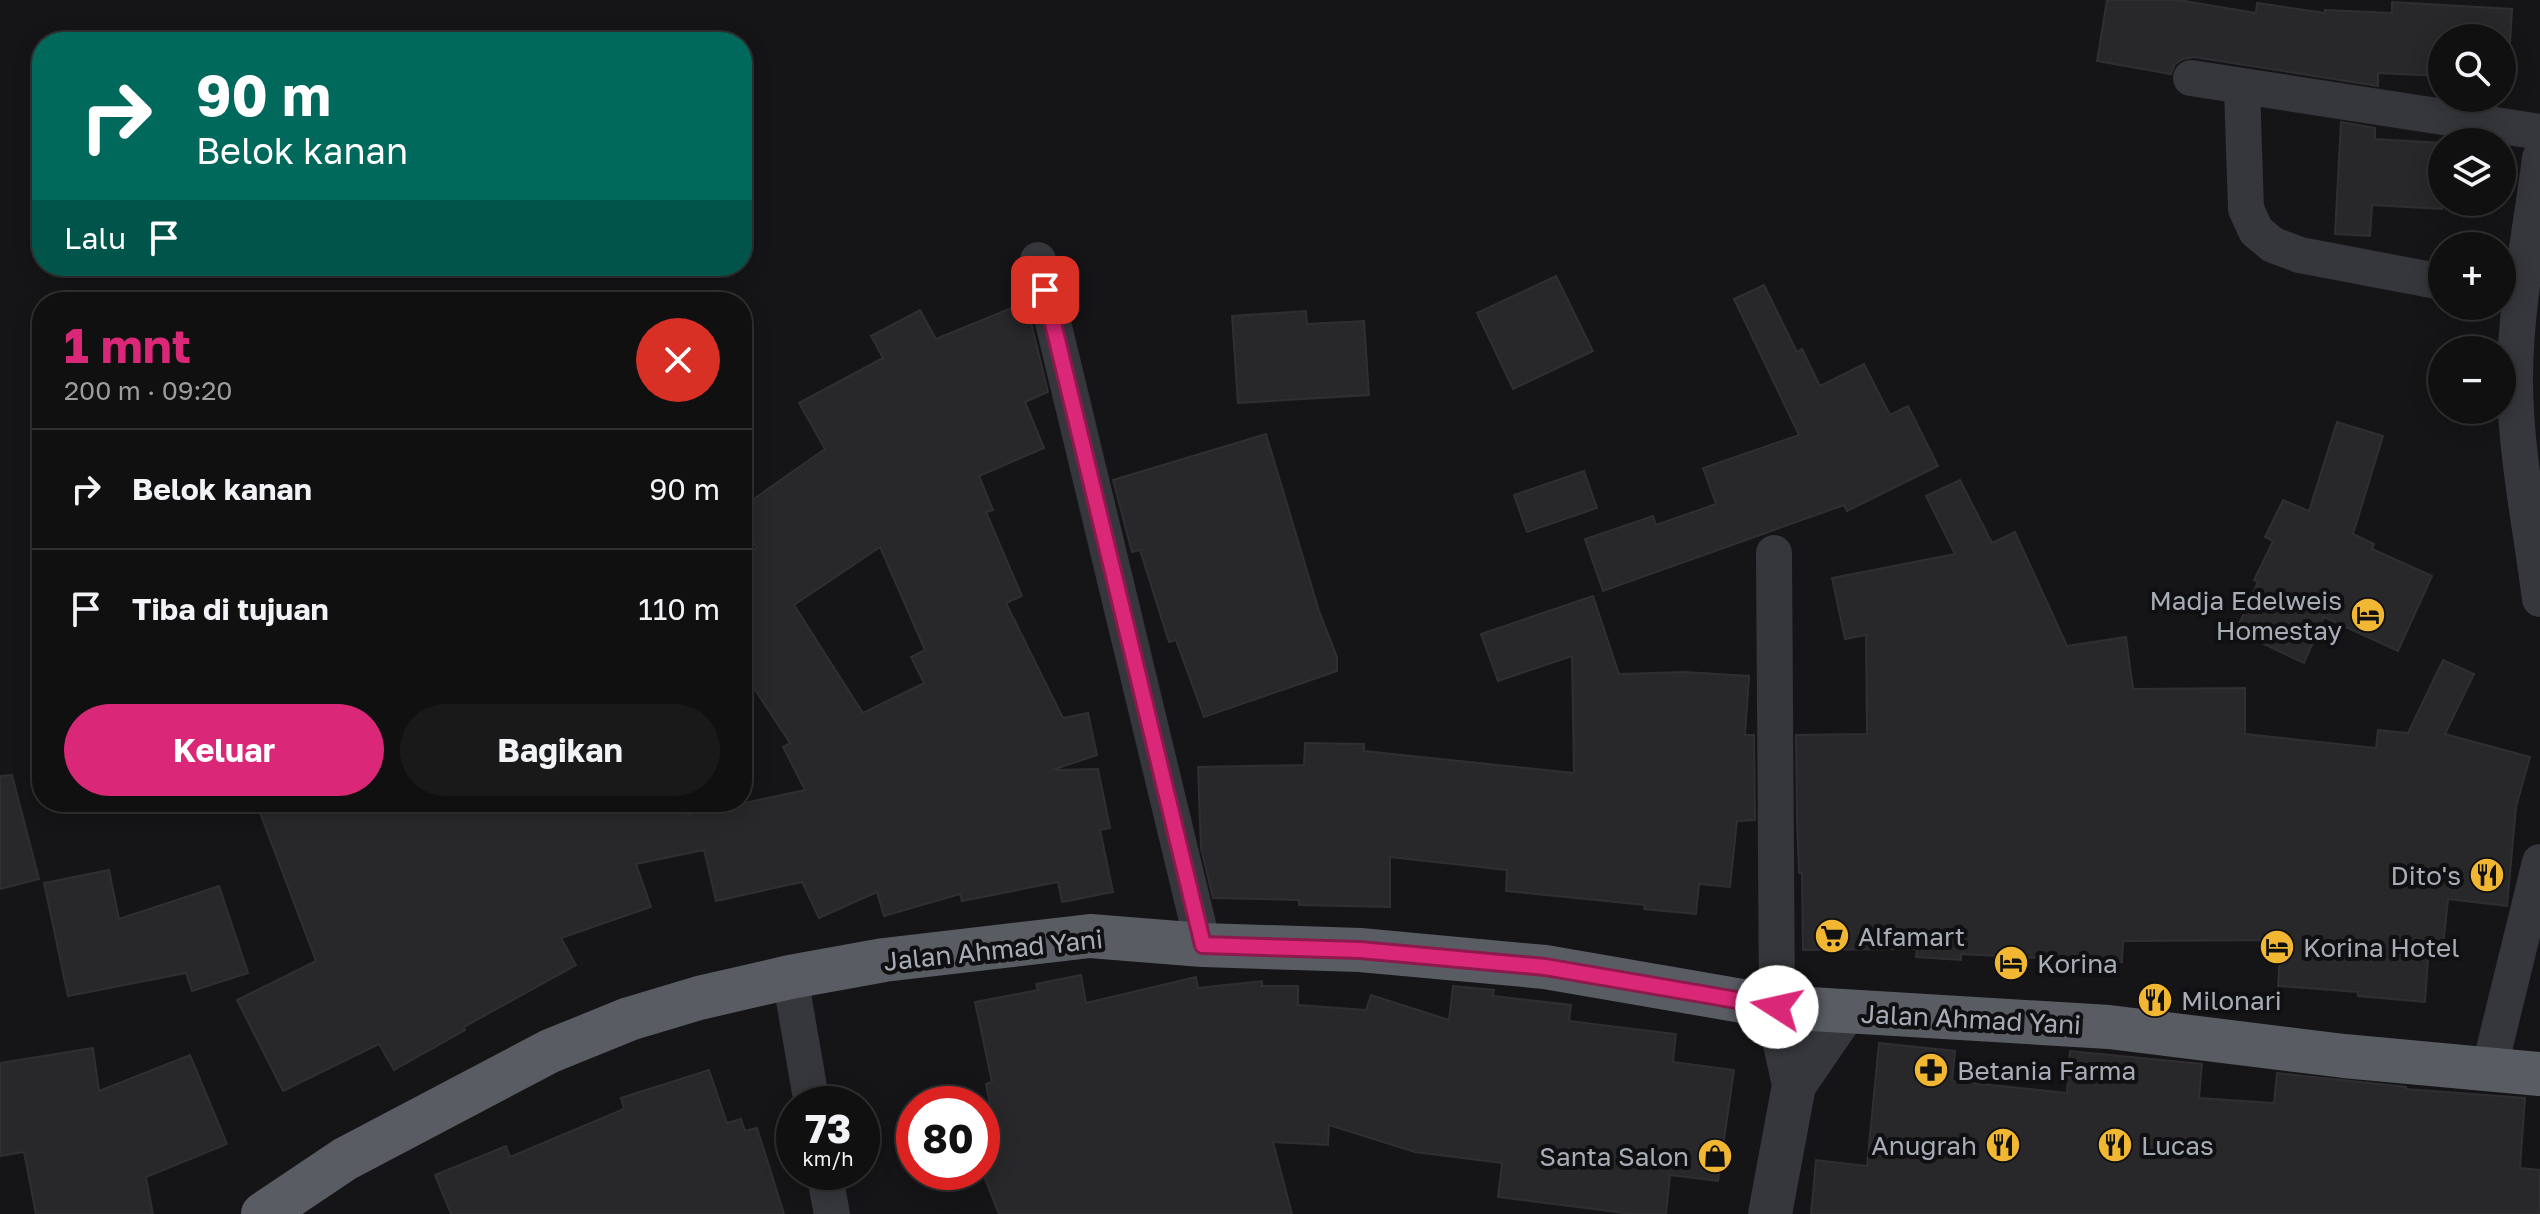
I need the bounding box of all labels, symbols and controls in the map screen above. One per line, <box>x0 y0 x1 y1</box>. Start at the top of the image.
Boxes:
map controls <box>2428 24 2516 424</box>
button: search <box>2428 24 2516 112</box>
text: 90 m <box>196 61 331 128</box>
icon: right <box>64 64 168 168</box>
button: layers <box>2428 128 2516 216</box>
text: Belok kanan <box>196 129 408 172</box>
icon: arrive <box>142 216 186 260</box>
text: Lalu <box>64 220 126 256</box>
button: + <box>2428 232 2516 320</box>
pin <box>1011 256 1079 324</box>
icon: arrive <box>1023 268 1067 312</box>
text: 1 mnt <box>64 316 191 374</box>
button: close <box>636 318 720 402</box>
button: − <box>2428 336 2516 424</box>
text: 200 m · 09:20 <box>64 375 232 406</box>
icon: right <box>64 467 108 511</box>
text: Belok kanan <box>132 471 312 507</box>
text: 90 m <box>649 471 720 507</box>
place label: Madja Edelweis Homestay <box>2149 585 2342 646</box>
icon: arrive <box>64 587 108 631</box>
text: Tiba di tujuan <box>132 591 329 627</box>
text: 110 m <box>638 591 720 627</box>
hotel icon: Madja Edelweis Homestay <box>2349 596 2387 634</box>
button: Keluar <box>64 704 384 796</box>
button: Bagikan <box>400 704 720 796</box>
restaurant icon: Dito's <box>2468 856 2506 894</box>
place label: Dito's <box>2391 860 2461 891</box>
supermarket icon: Alfamart <box>1813 917 1851 955</box>
place label: Alfamart <box>1858 921 1965 952</box>
street label: Jalan Ahmad Yani <box>882 923 1104 977</box>
hotel icon: Korina Hotel <box>2258 928 2296 966</box>
place label: Korina Hotel <box>2303 932 2459 963</box>
hotel icon: Korina <box>1992 944 2030 982</box>
place label: Korina <box>2037 948 2118 979</box>
position arrow <box>1735 965 1819 1049</box>
restaurant icon: Milonari <box>2136 981 2174 1019</box>
place label: Milonari <box>2181 985 2282 1016</box>
street label: Jalan Ahmad Yani <box>1860 998 2082 1040</box>
pharmacy icon: Betania Farma <box>1912 1051 1950 1089</box>
place label: Betania Farma <box>1957 1055 2136 1086</box>
speed limit sign: 80 <box>896 1086 1000 1190</box>
text: 73 <box>805 1104 851 1152</box>
restaurant icon: Anugrah <box>1984 1126 2022 1164</box>
restaurant icon: Lucas <box>2096 1126 2134 1164</box>
place label: Anugrah <box>1871 1130 1977 1161</box>
place label: Lucas <box>2141 1130 2214 1161</box>
shop icon: Santa Salon <box>1696 1137 1734 1175</box>
place label: Santa Salon <box>1539 1141 1689 1172</box>
text: km/h <box>803 1146 853 1170</box>

